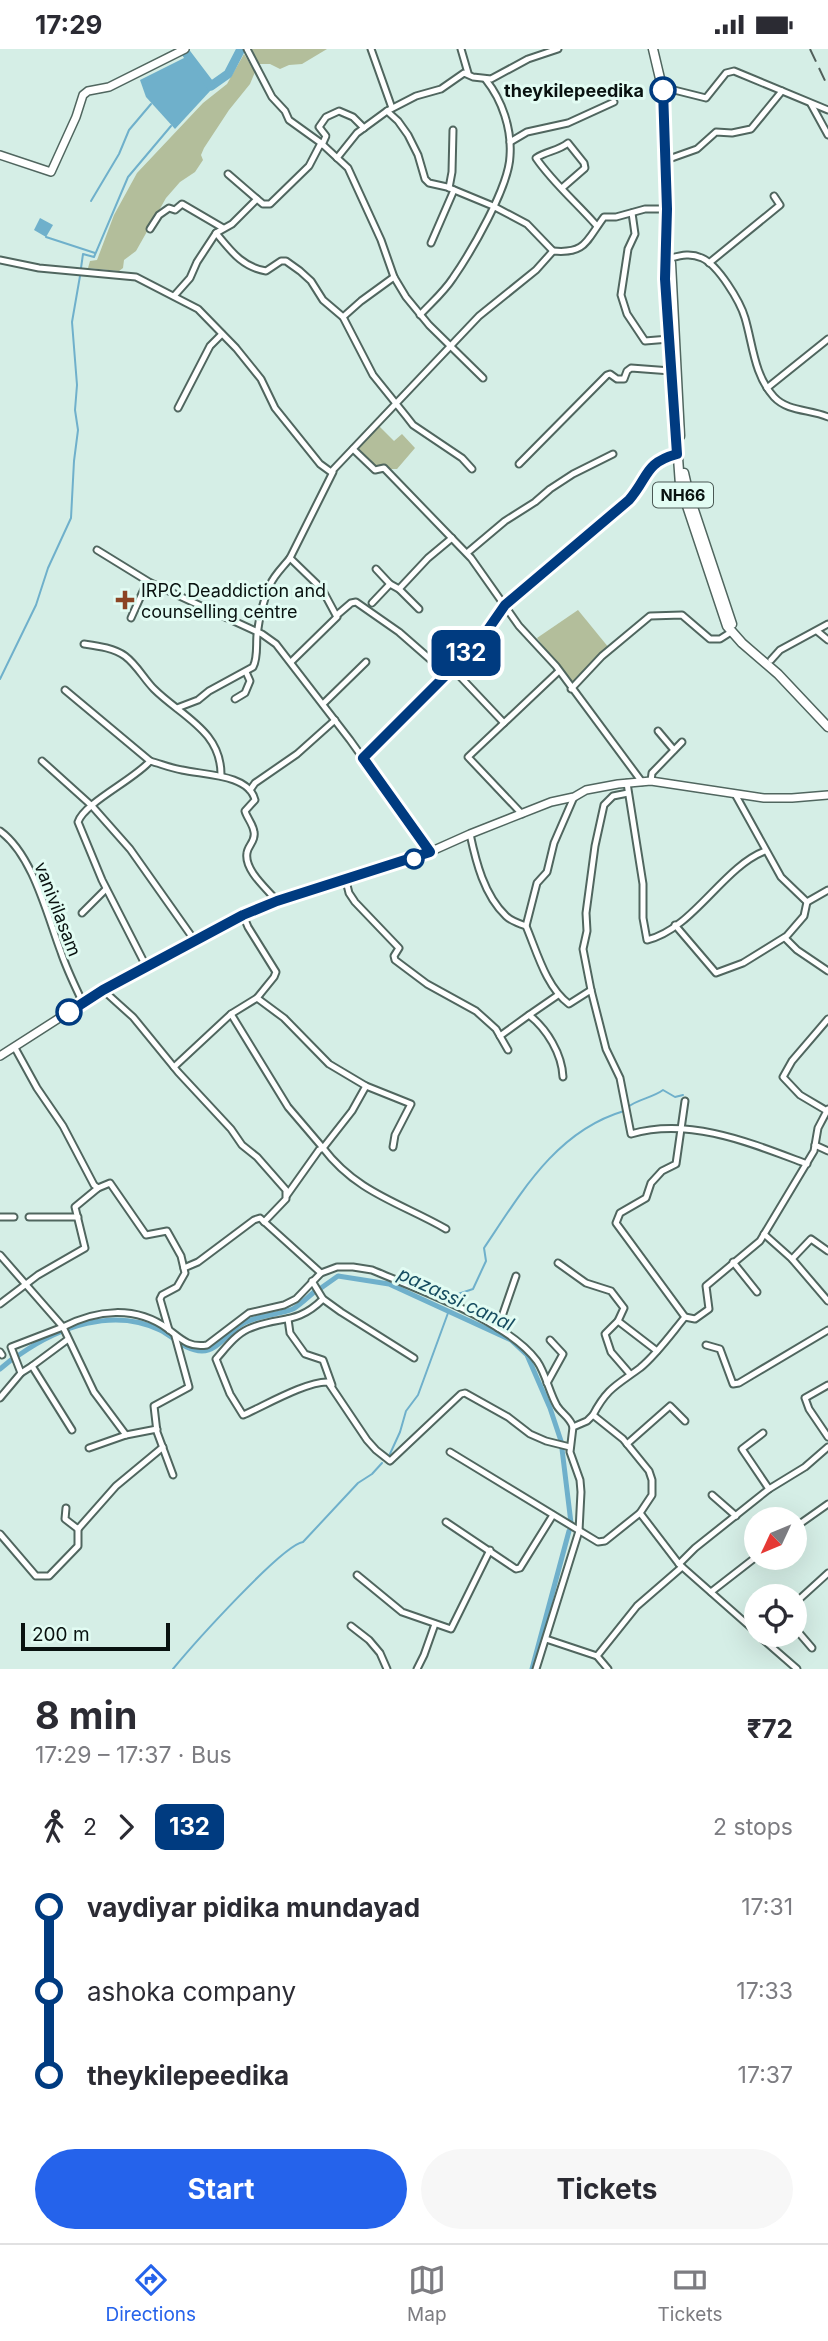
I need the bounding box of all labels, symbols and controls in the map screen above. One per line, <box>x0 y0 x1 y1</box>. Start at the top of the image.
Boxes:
text: 17:29 <box>35 9 102 40</box>
marker: theykilepeedika <box>650 77 676 103</box>
place label: theykilepeedika <box>504 80 644 101</box>
road number: NH66 <box>653 483 713 507</box>
place label: IRPC Deaddiction and counselling centre <box>141 580 326 622</box>
marker: IRPC Deaddiction and counselling centre <box>115 590 135 610</box>
line badge: 132 <box>426 630 506 676</box>
text: 132 <box>446 638 486 667</box>
unlabelled marker <box>404 849 424 869</box>
street label: vanivilasam <box>30 859 86 959</box>
unlabelled marker <box>56 999 82 1025</box>
water label: pazassi canal <box>393 1262 518 1336</box>
north arrow <box>744 1507 807 1570</box>
map controls <box>744 1507 807 1647</box>
button: locate <box>744 1584 807 1647</box>
scale bar <box>21 1620 170 1652</box>
text: 200 m <box>32 1623 90 1646</box>
text: 8 min <box>35 1692 137 1738</box>
text: ₹72 <box>747 1713 793 1744</box>
text: 17:29 – 17:37 · Bus <box>35 1741 232 1769</box>
icon: walk <box>35 1808 73 1846</box>
icon: forward <box>107 1808 145 1846</box>
text: 132 <box>169 1812 210 1841</box>
text: 2 <box>83 1813 97 1841</box>
text: 2 stops <box>713 1813 793 1841</box>
text: vaydiyar pidika mundayad <box>87 1892 420 1923</box>
text: 17:31 <box>741 1893 793 1921</box>
text: ashoka company <box>87 1976 296 2007</box>
text: 17:33 <box>736 1977 793 2005</box>
text: theykilepeedika <box>87 2060 289 2091</box>
text: 17:37 <box>738 2061 793 2089</box>
button: Start <box>35 2149 407 2229</box>
button: Tickets <box>421 2149 793 2229</box>
tab: Directions <box>106 2261 196 2326</box>
tab: Map <box>407 2261 447 2326</box>
tab: Tickets <box>658 2261 722 2326</box>

